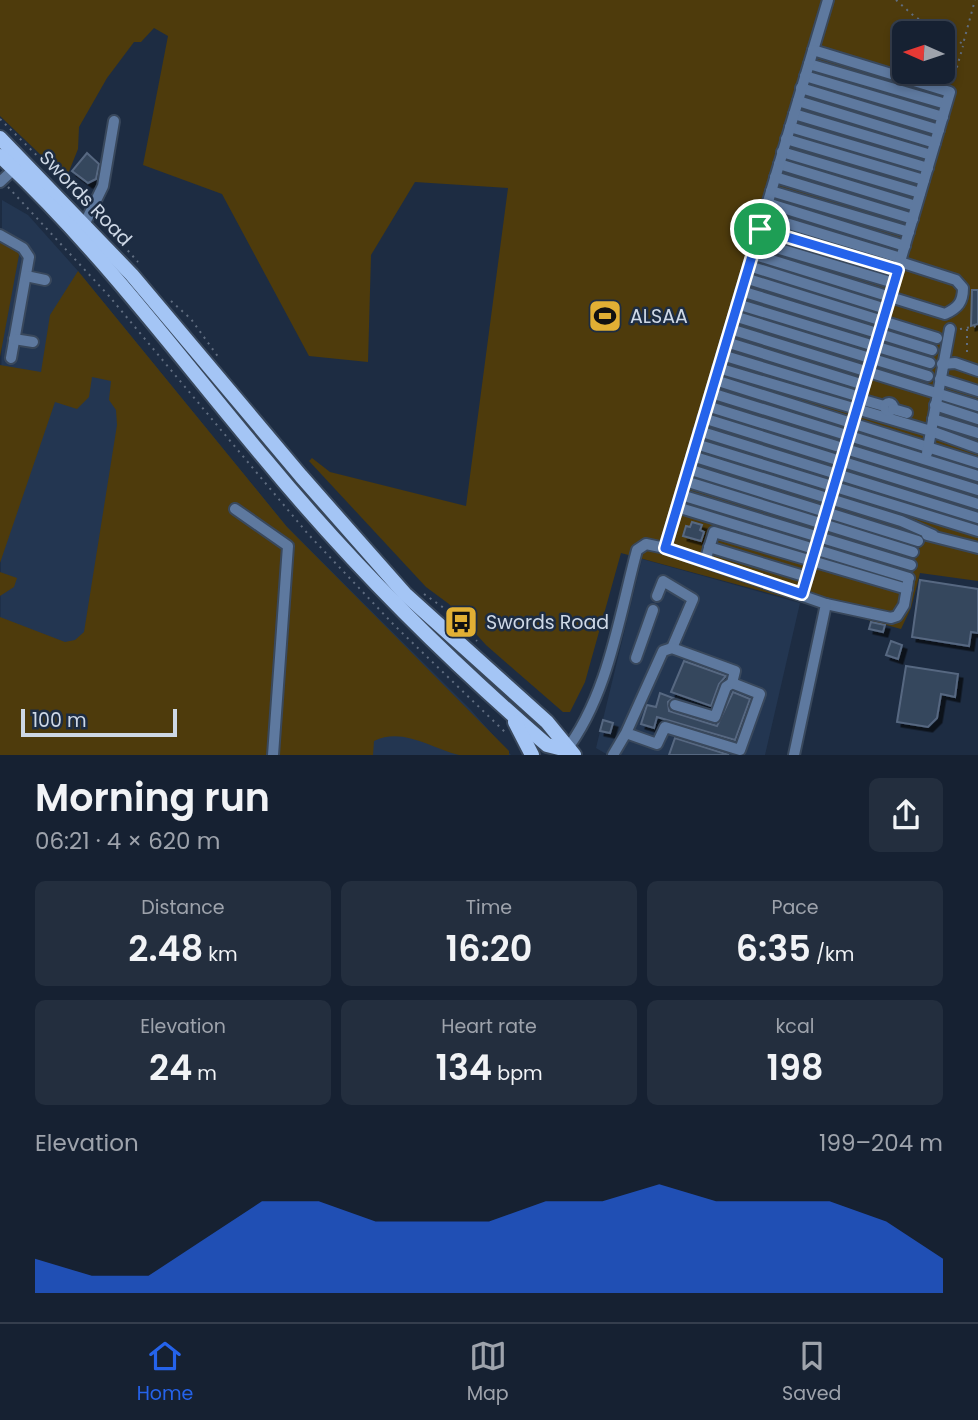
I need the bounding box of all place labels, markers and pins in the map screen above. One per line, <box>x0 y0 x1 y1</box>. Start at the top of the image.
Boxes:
pin <box>730 199 790 259</box>
sports icon: ALSAA <box>586 297 624 335</box>
place label: ALSAA <box>630 303 688 330</box>
bus stop icon: Swords Road <box>442 603 480 641</box>
place label: Swords Road <box>486 609 609 636</box>

